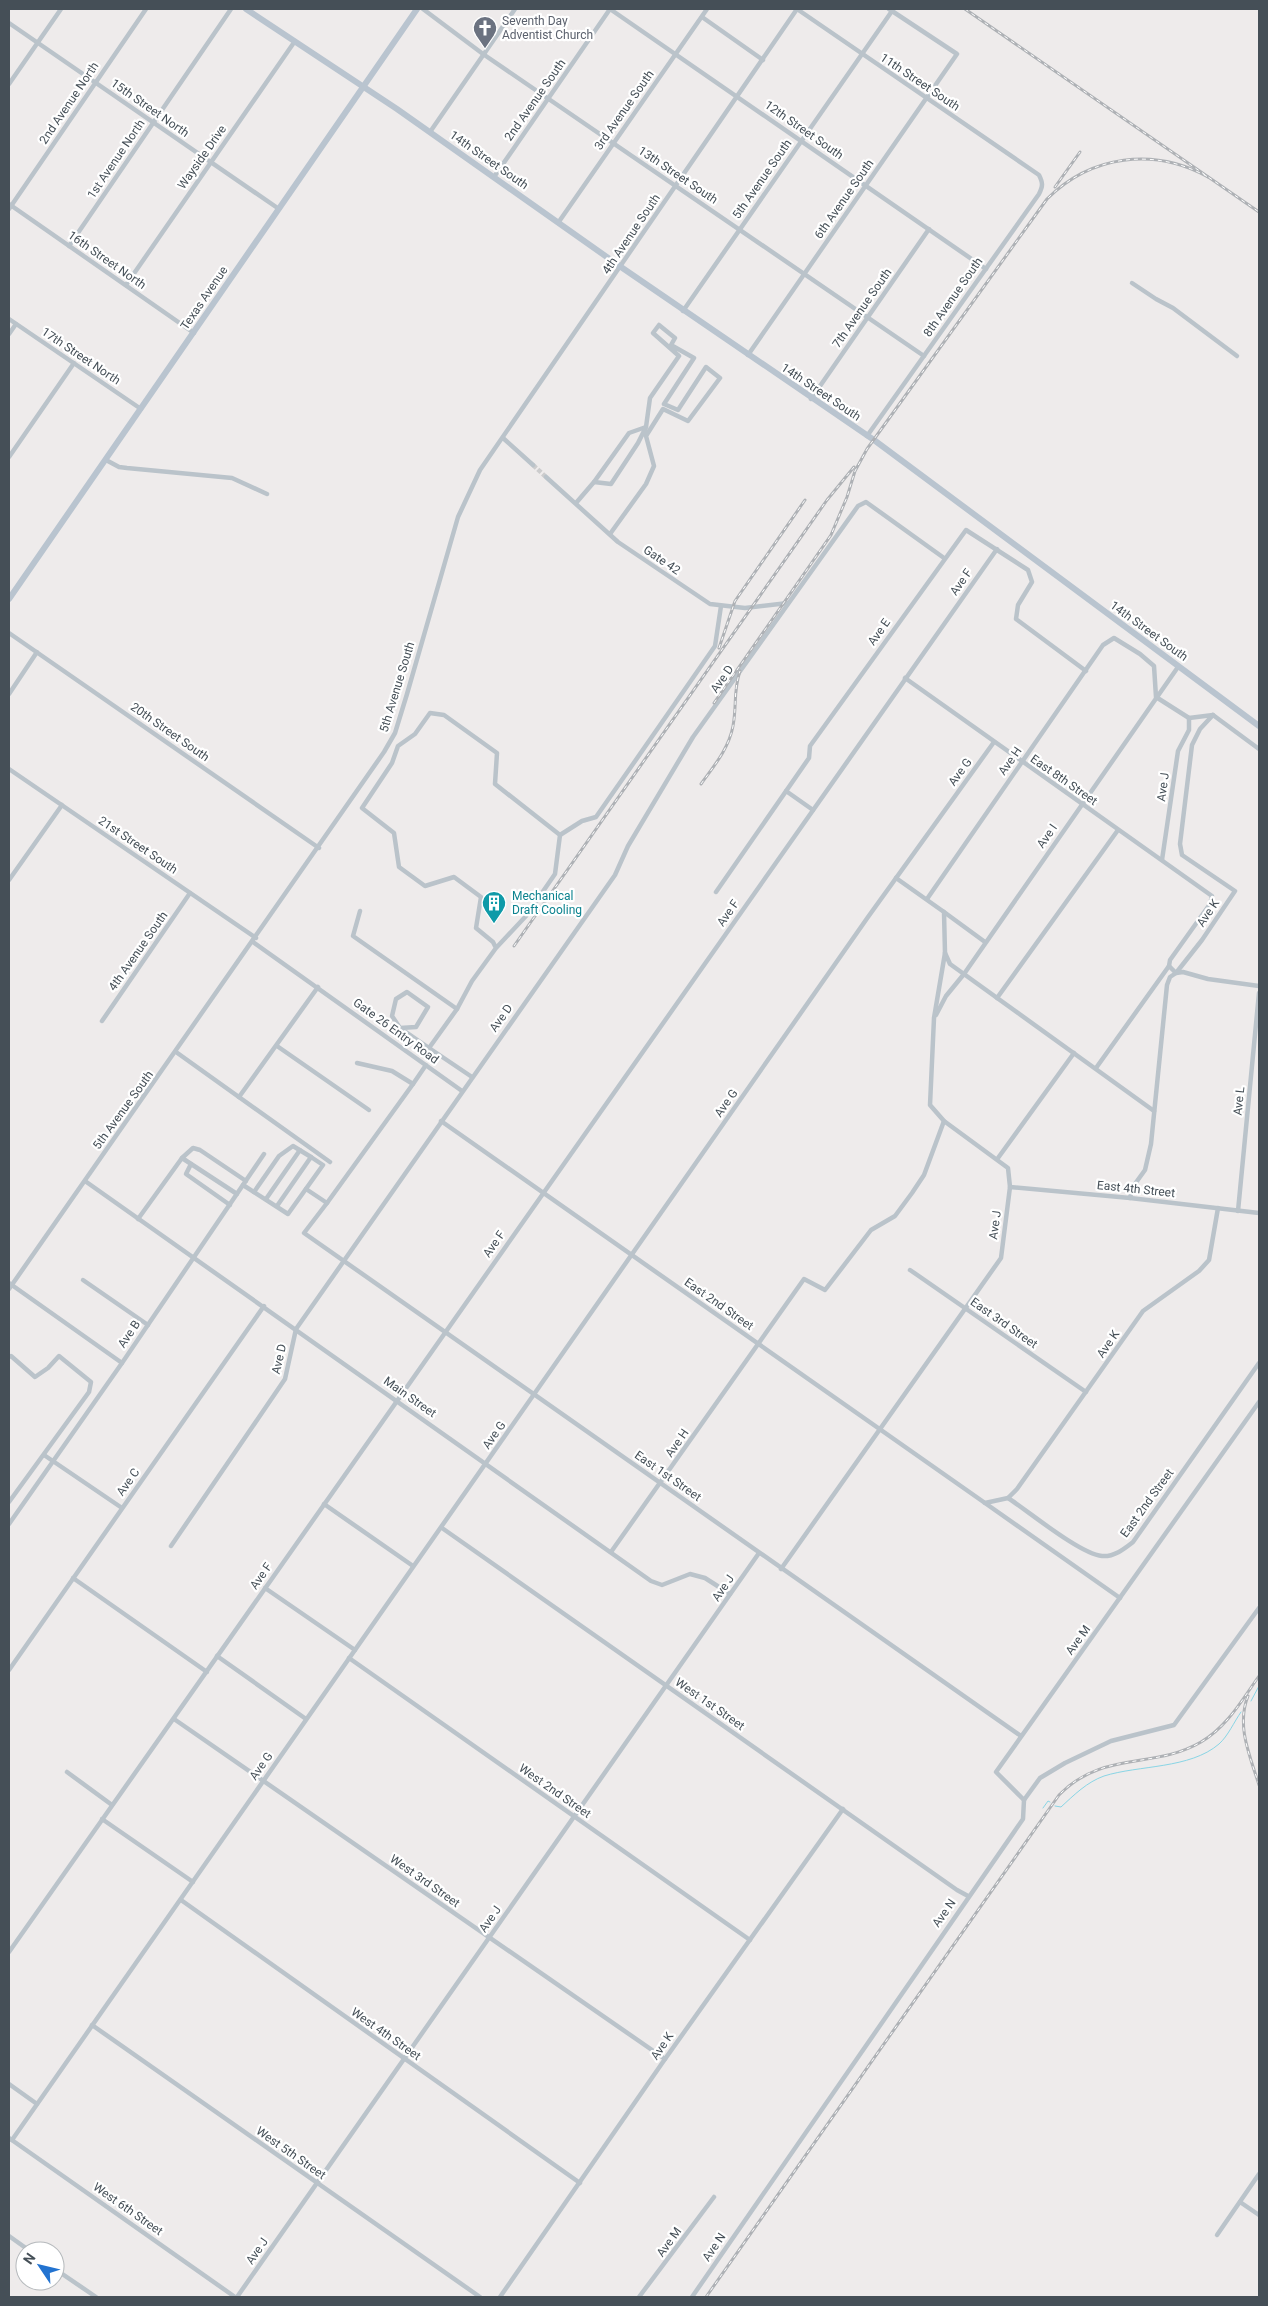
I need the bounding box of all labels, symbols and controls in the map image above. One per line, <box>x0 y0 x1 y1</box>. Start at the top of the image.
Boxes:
place label: Seventh Day Adventist Church <box>502 14 593 42</box>
church icon: Seventh Day Adventist Church <box>472 15 498 49</box>
street label: 11th Street South <box>878 50 962 114</box>
street label: 2nd Avenue South <box>502 56 568 144</box>
street label: 2nd Avenue North <box>36 59 102 147</box>
street label: 3rd Avenue South <box>591 68 657 152</box>
street label: 15th Street North <box>108 76 192 140</box>
street label: 12th Street South <box>762 98 846 162</box>
street label: 1st Avenue North <box>84 117 148 201</box>
street label: Wayside Drive <box>175 122 229 192</box>
street label: 14th Street South <box>447 128 531 192</box>
street label: 5th Avenue South <box>729 137 795 221</box>
street label: 13th Street South <box>636 143 720 207</box>
street label: 6th Avenue South <box>811 157 877 241</box>
street label: 4th Avenue South <box>599 191 663 277</box>
street label: 16th Street North <box>65 228 149 292</box>
street label: 8th Avenue South <box>920 255 986 339</box>
street label: Texas Avenue <box>178 263 230 333</box>
street label: 7th Avenue South <box>829 266 895 350</box>
street label: 17th Street North <box>39 324 123 388</box>
street label: 14th Street South <box>779 360 863 424</box>
street label: Gate 42 <box>641 543 683 578</box>
street label: Ave F <box>947 566 975 598</box>
street label: 14th Street South <box>1107 598 1191 664</box>
street label: Ave E <box>865 616 893 648</box>
street label: 5th Avenue South <box>377 640 417 734</box>
street label: Ave D <box>708 662 737 696</box>
street label: 20th Street South <box>128 700 212 764</box>
street label: Ave H <box>995 744 1025 778</box>
street label: East 8th Street <box>1028 752 1100 808</box>
street label: Ave G <box>945 755 975 789</box>
street label: Ave J <box>1154 772 1172 802</box>
street label: 21st Street South <box>96 813 180 877</box>
street label: Ave I <box>1034 821 1060 851</box>
place label: Mechanical Draft Cooling <box>512 889 582 917</box>
building icon: Mechanical Draft Cooling <box>481 890 507 924</box>
street label: Ave K <box>1194 896 1222 929</box>
street label: Ave F <box>714 897 742 929</box>
street label: 4th Avenue South <box>105 909 171 993</box>
street label: Gate 26 Entry Road <box>351 995 441 1067</box>
street label: Ave D <box>487 1001 516 1035</box>
street label: 5th Avenue South <box>90 1068 156 1152</box>
street label: Ave L <box>1231 1085 1248 1116</box>
street label: Ave G <box>711 1086 741 1120</box>
street label: East 4th Street <box>1096 1178 1176 1200</box>
street label: Ave J <box>986 1210 1004 1240</box>
street label: Ave F <box>480 1228 508 1260</box>
street label: East 2nd Street <box>682 1275 756 1333</box>
street label: East 3rd Street <box>968 1295 1040 1351</box>
street label: Ave B <box>115 1318 143 1350</box>
street label: Ave K <box>1094 1327 1123 1360</box>
street label: Ave D <box>269 1342 289 1375</box>
street label: Main Street <box>381 1374 439 1420</box>
street label: Ave G <box>479 1418 509 1452</box>
street label: Ave H <box>662 1426 692 1460</box>
street label: East 1st Street <box>632 1448 704 1504</box>
street label: Ave C <box>114 1465 143 1498</box>
street label: East 2nd Street <box>1117 1466 1177 1540</box>
street label: Ave F <box>247 1560 275 1592</box>
street label: Ave J <box>709 1572 737 1604</box>
street label: Ave M <box>1063 1622 1093 1658</box>
street label: West 1st Street <box>673 1675 747 1733</box>
street label: Ave G <box>246 1749 276 1783</box>
street label: West 2nd Street <box>516 1761 594 1821</box>
street label: West 3rd Street <box>387 1852 463 1910</box>
street label: Ave N <box>929 1896 959 1930</box>
street label: Ave J <box>476 1903 504 1935</box>
street label: West 4th Street <box>348 2005 424 2063</box>
street label: Ave K <box>648 2029 677 2062</box>
street label: West 5th Street <box>253 2124 329 2182</box>
street label: West 6th Street <box>90 2180 166 2238</box>
street label: Ave M <box>654 2224 684 2260</box>
street label: Ave N <box>699 2230 729 2264</box>
street label: Ave J <box>243 2235 271 2267</box>
north arrow <box>15 2241 65 2291</box>
text: N <box>20 2250 39 2267</box>

